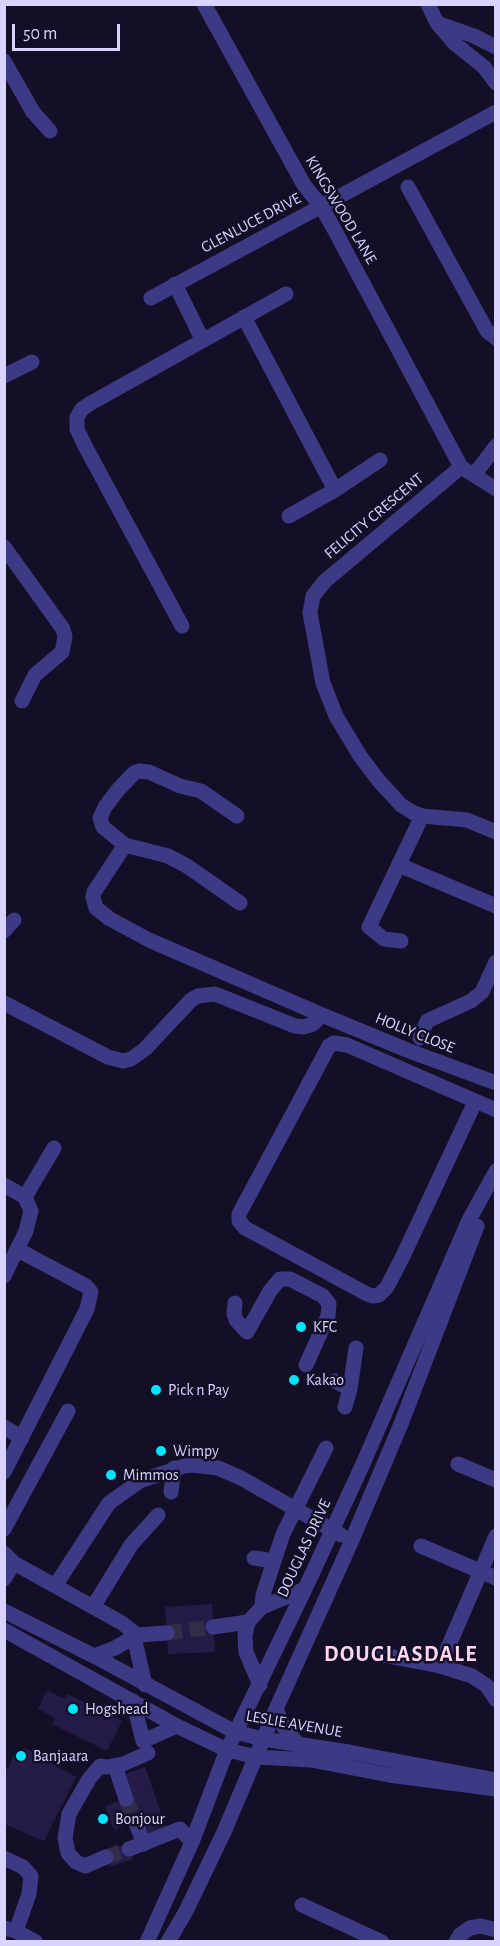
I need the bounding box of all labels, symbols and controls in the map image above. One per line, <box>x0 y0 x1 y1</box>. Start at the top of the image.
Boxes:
scale bar <box>15 12 123 50</box>
text: 50 m <box>23 25 57 43</box>
street label: KINGSWOOD LANE <box>301 152 381 268</box>
street label: GLENLUCE DRIVE <box>198 189 304 257</box>
street label: FELICITY CRESCENT <box>320 469 428 563</box>
street label: HOLLY CLOSE <box>372 1008 458 1058</box>
place label: KFC <box>313 1317 337 1337</box>
marker: KFC <box>294 1320 308 1334</box>
place label: Kakao <box>306 1370 344 1390</box>
marker: Kakao <box>287 1373 301 1387</box>
place label: Pick n Pay <box>168 1380 229 1400</box>
marker: Pick n Pay <box>149 1383 163 1397</box>
place label: Wimpy <box>173 1441 219 1461</box>
marker: Wimpy <box>154 1444 168 1458</box>
place label: Mimmos <box>123 1465 179 1485</box>
marker: Mimmos <box>104 1468 118 1482</box>
street label: DOUGLAS DRIVE <box>273 1496 335 1600</box>
district label: DOUGLASDALE <box>324 1641 478 1667</box>
place label: Hogshead <box>85 1699 149 1719</box>
marker: Hogshead <box>66 1702 80 1716</box>
street label: LESLIE AVENUE <box>244 1706 344 1742</box>
place label: Banjaara <box>33 1746 88 1766</box>
marker: Banjaara <box>14 1749 28 1763</box>
place label: Bonjour <box>115 1809 165 1829</box>
marker: Bonjour <box>96 1812 110 1826</box>

